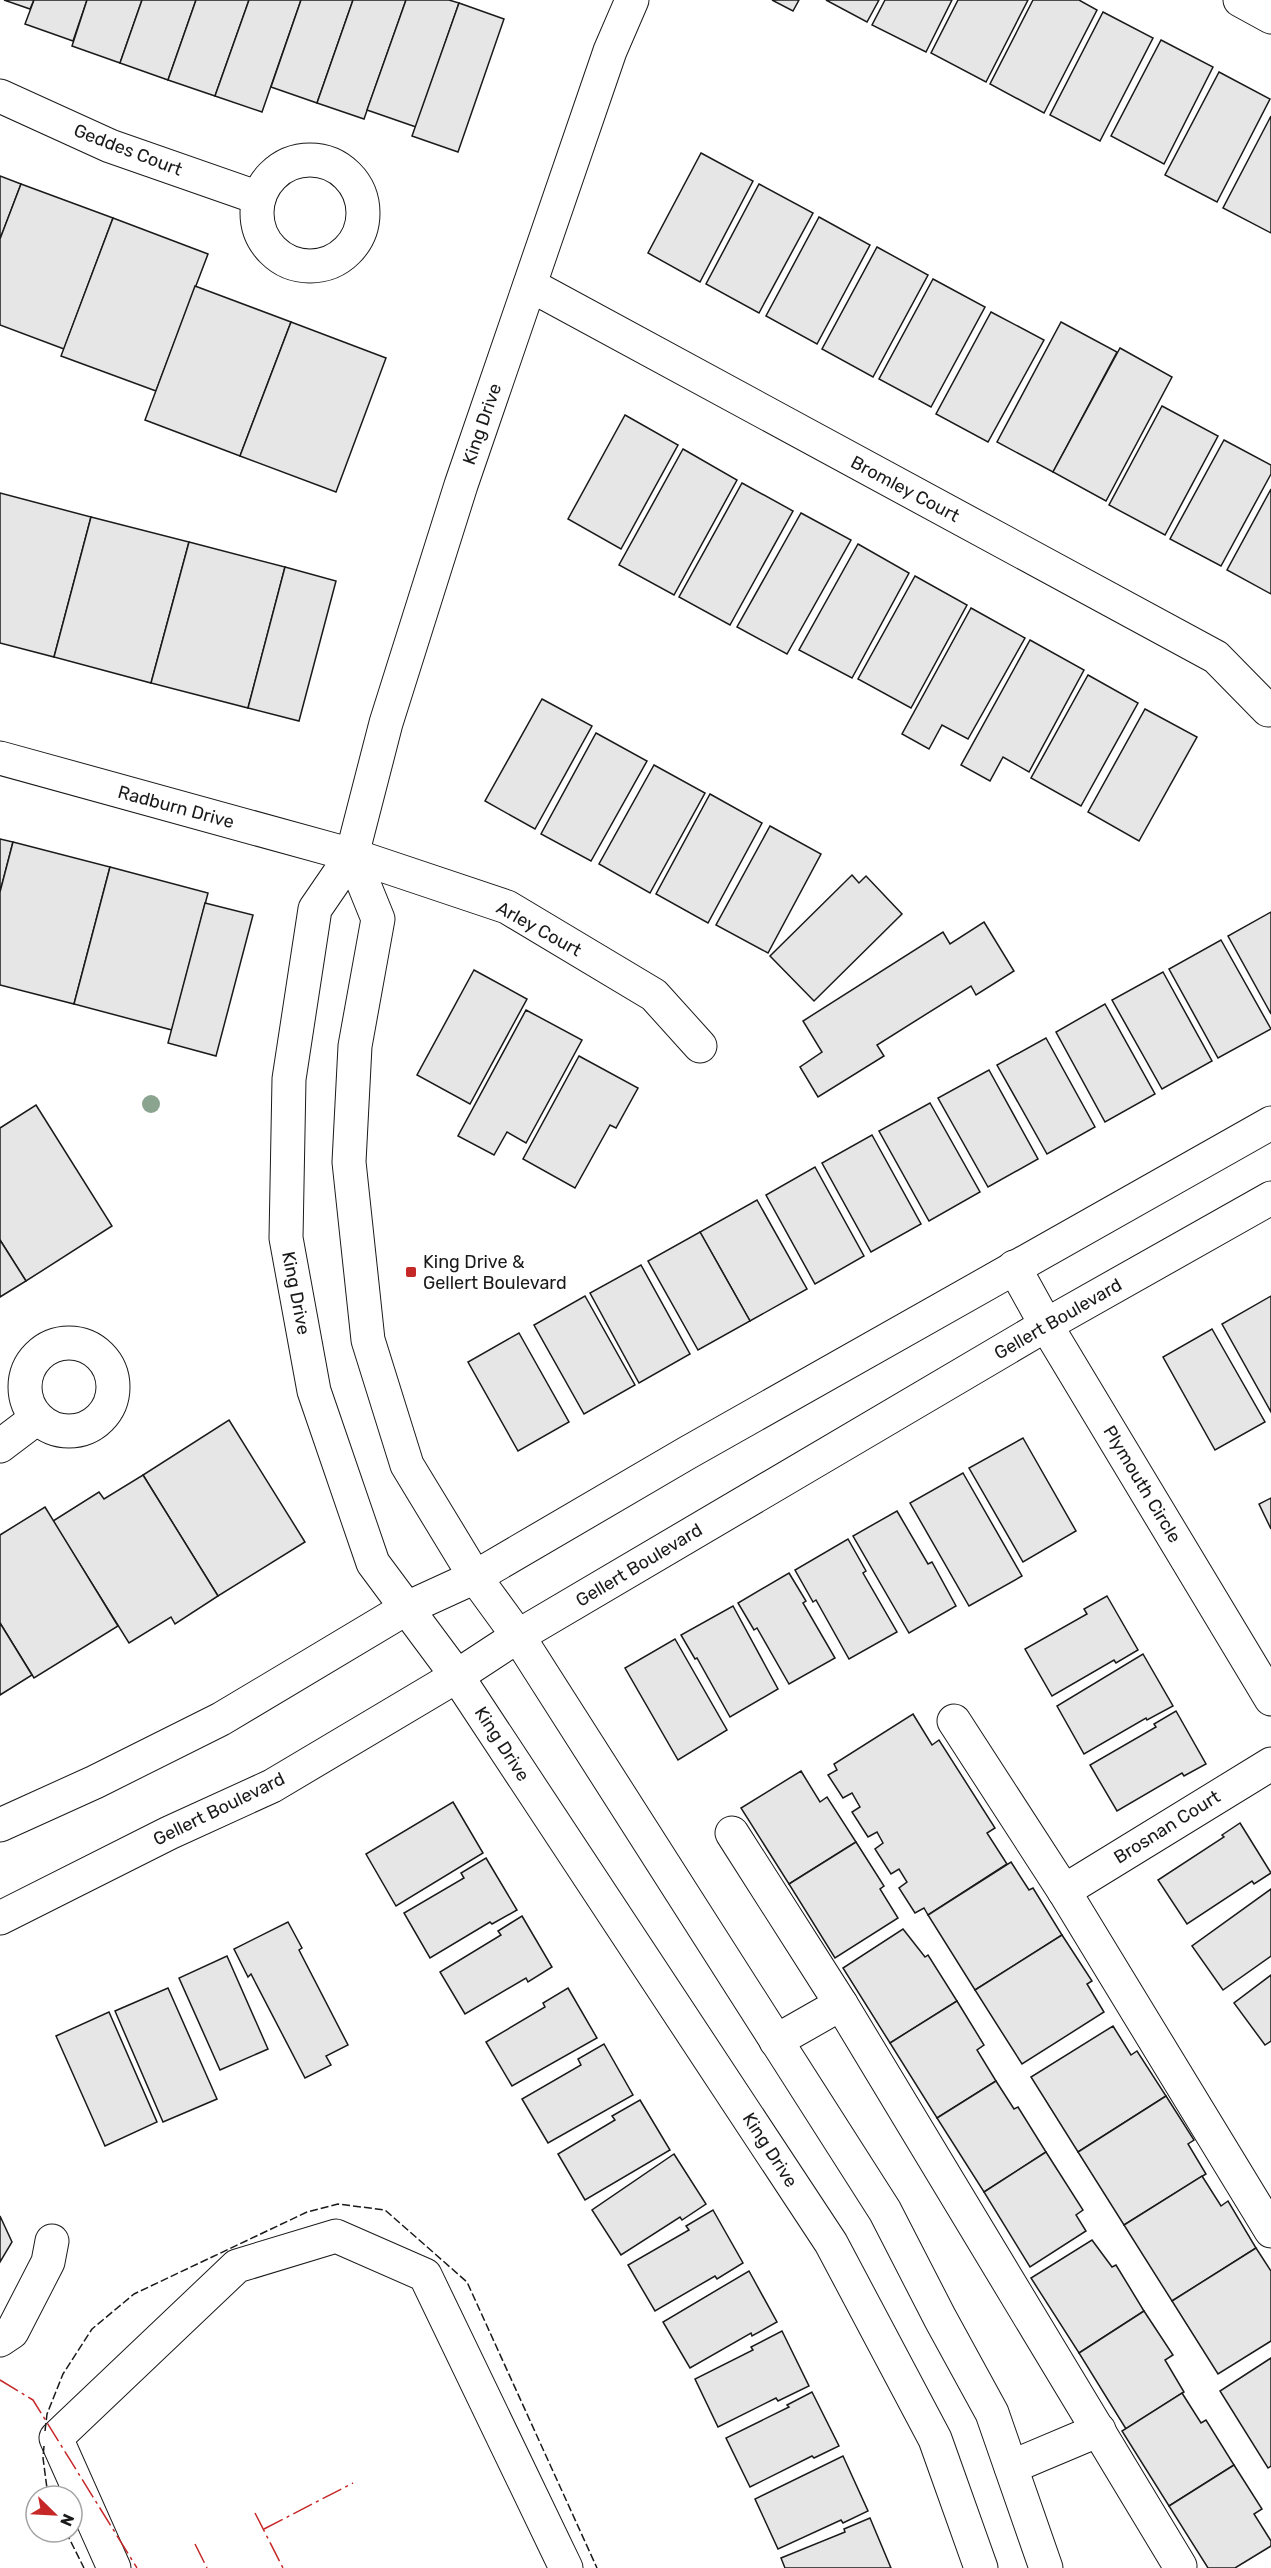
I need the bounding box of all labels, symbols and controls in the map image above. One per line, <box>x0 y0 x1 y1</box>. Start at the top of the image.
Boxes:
street label: Geddes Court <box>71 119 185 181</box>
street label: King Drive <box>458 380 506 468</box>
street label: Bromley Court <box>847 451 963 527</box>
street label: Radburn Drive <box>115 781 237 833</box>
street label: Arley Court <box>493 897 585 961</box>
street label: King Drive <box>277 1249 315 1337</box>
place label: King Drive & Gellert Boulevard <box>423 1251 567 1294</box>
marker: King Drive & Gellert Boulevard <box>404 1265 418 1279</box>
street label: Gellert Boulevard <box>990 1274 1126 1364</box>
street label: Plymouth Circle <box>1098 1421 1186 1547</box>
street label: Gellert Boulevard <box>572 1519 706 1611</box>
street label: King Drive <box>470 1703 534 1785</box>
street label: Gellert Boulevard <box>150 1768 288 1850</box>
street label: Brosnan Court <box>1110 1786 1224 1868</box>
street label: King Drive <box>738 2109 802 2191</box>
north arrow <box>24 2484 84 2544</box>
text: N <box>56 2511 78 2529</box>

